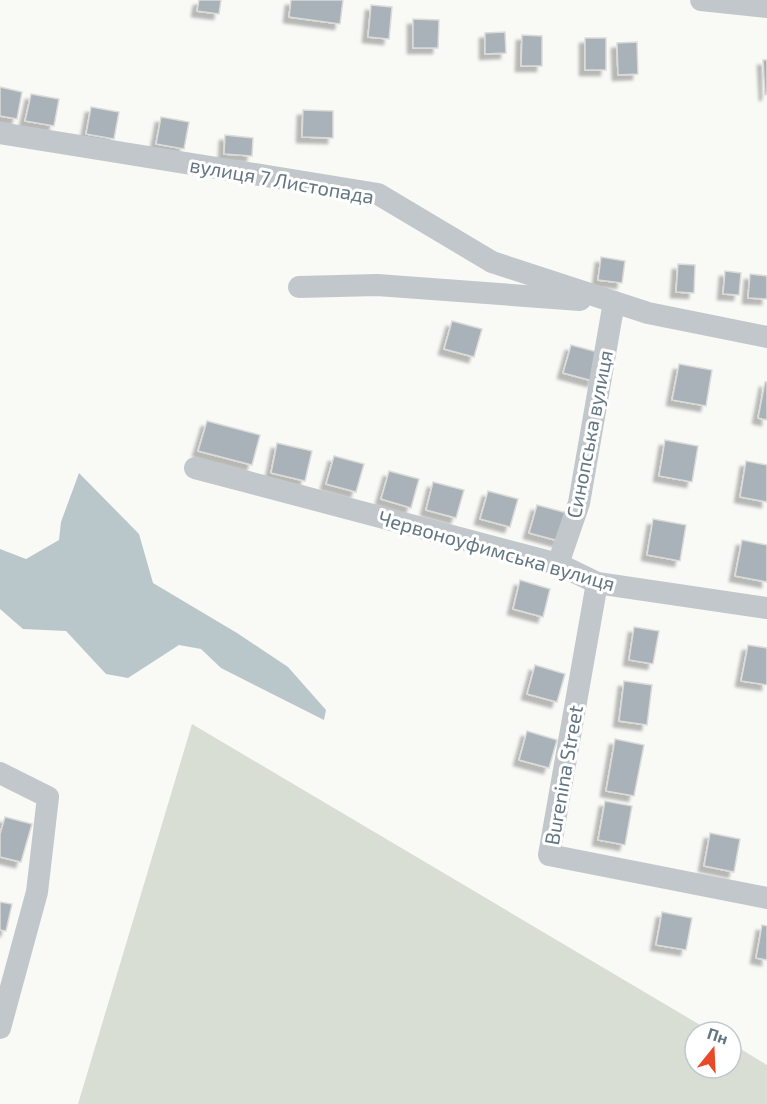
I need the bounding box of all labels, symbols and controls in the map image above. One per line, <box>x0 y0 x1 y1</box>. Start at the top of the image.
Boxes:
street label: вулиця 7 Листопада <box>188 152 376 209</box>
street label: Синопська вулиця <box>561 348 618 520</box>
street label: Червоноуфимська вулиця <box>376 505 618 596</box>
street label: Burenina Street <box>539 703 587 847</box>
north arrow <box>683 1020 743 1080</box>
text: Пн <box>705 1023 731 1048</box>

